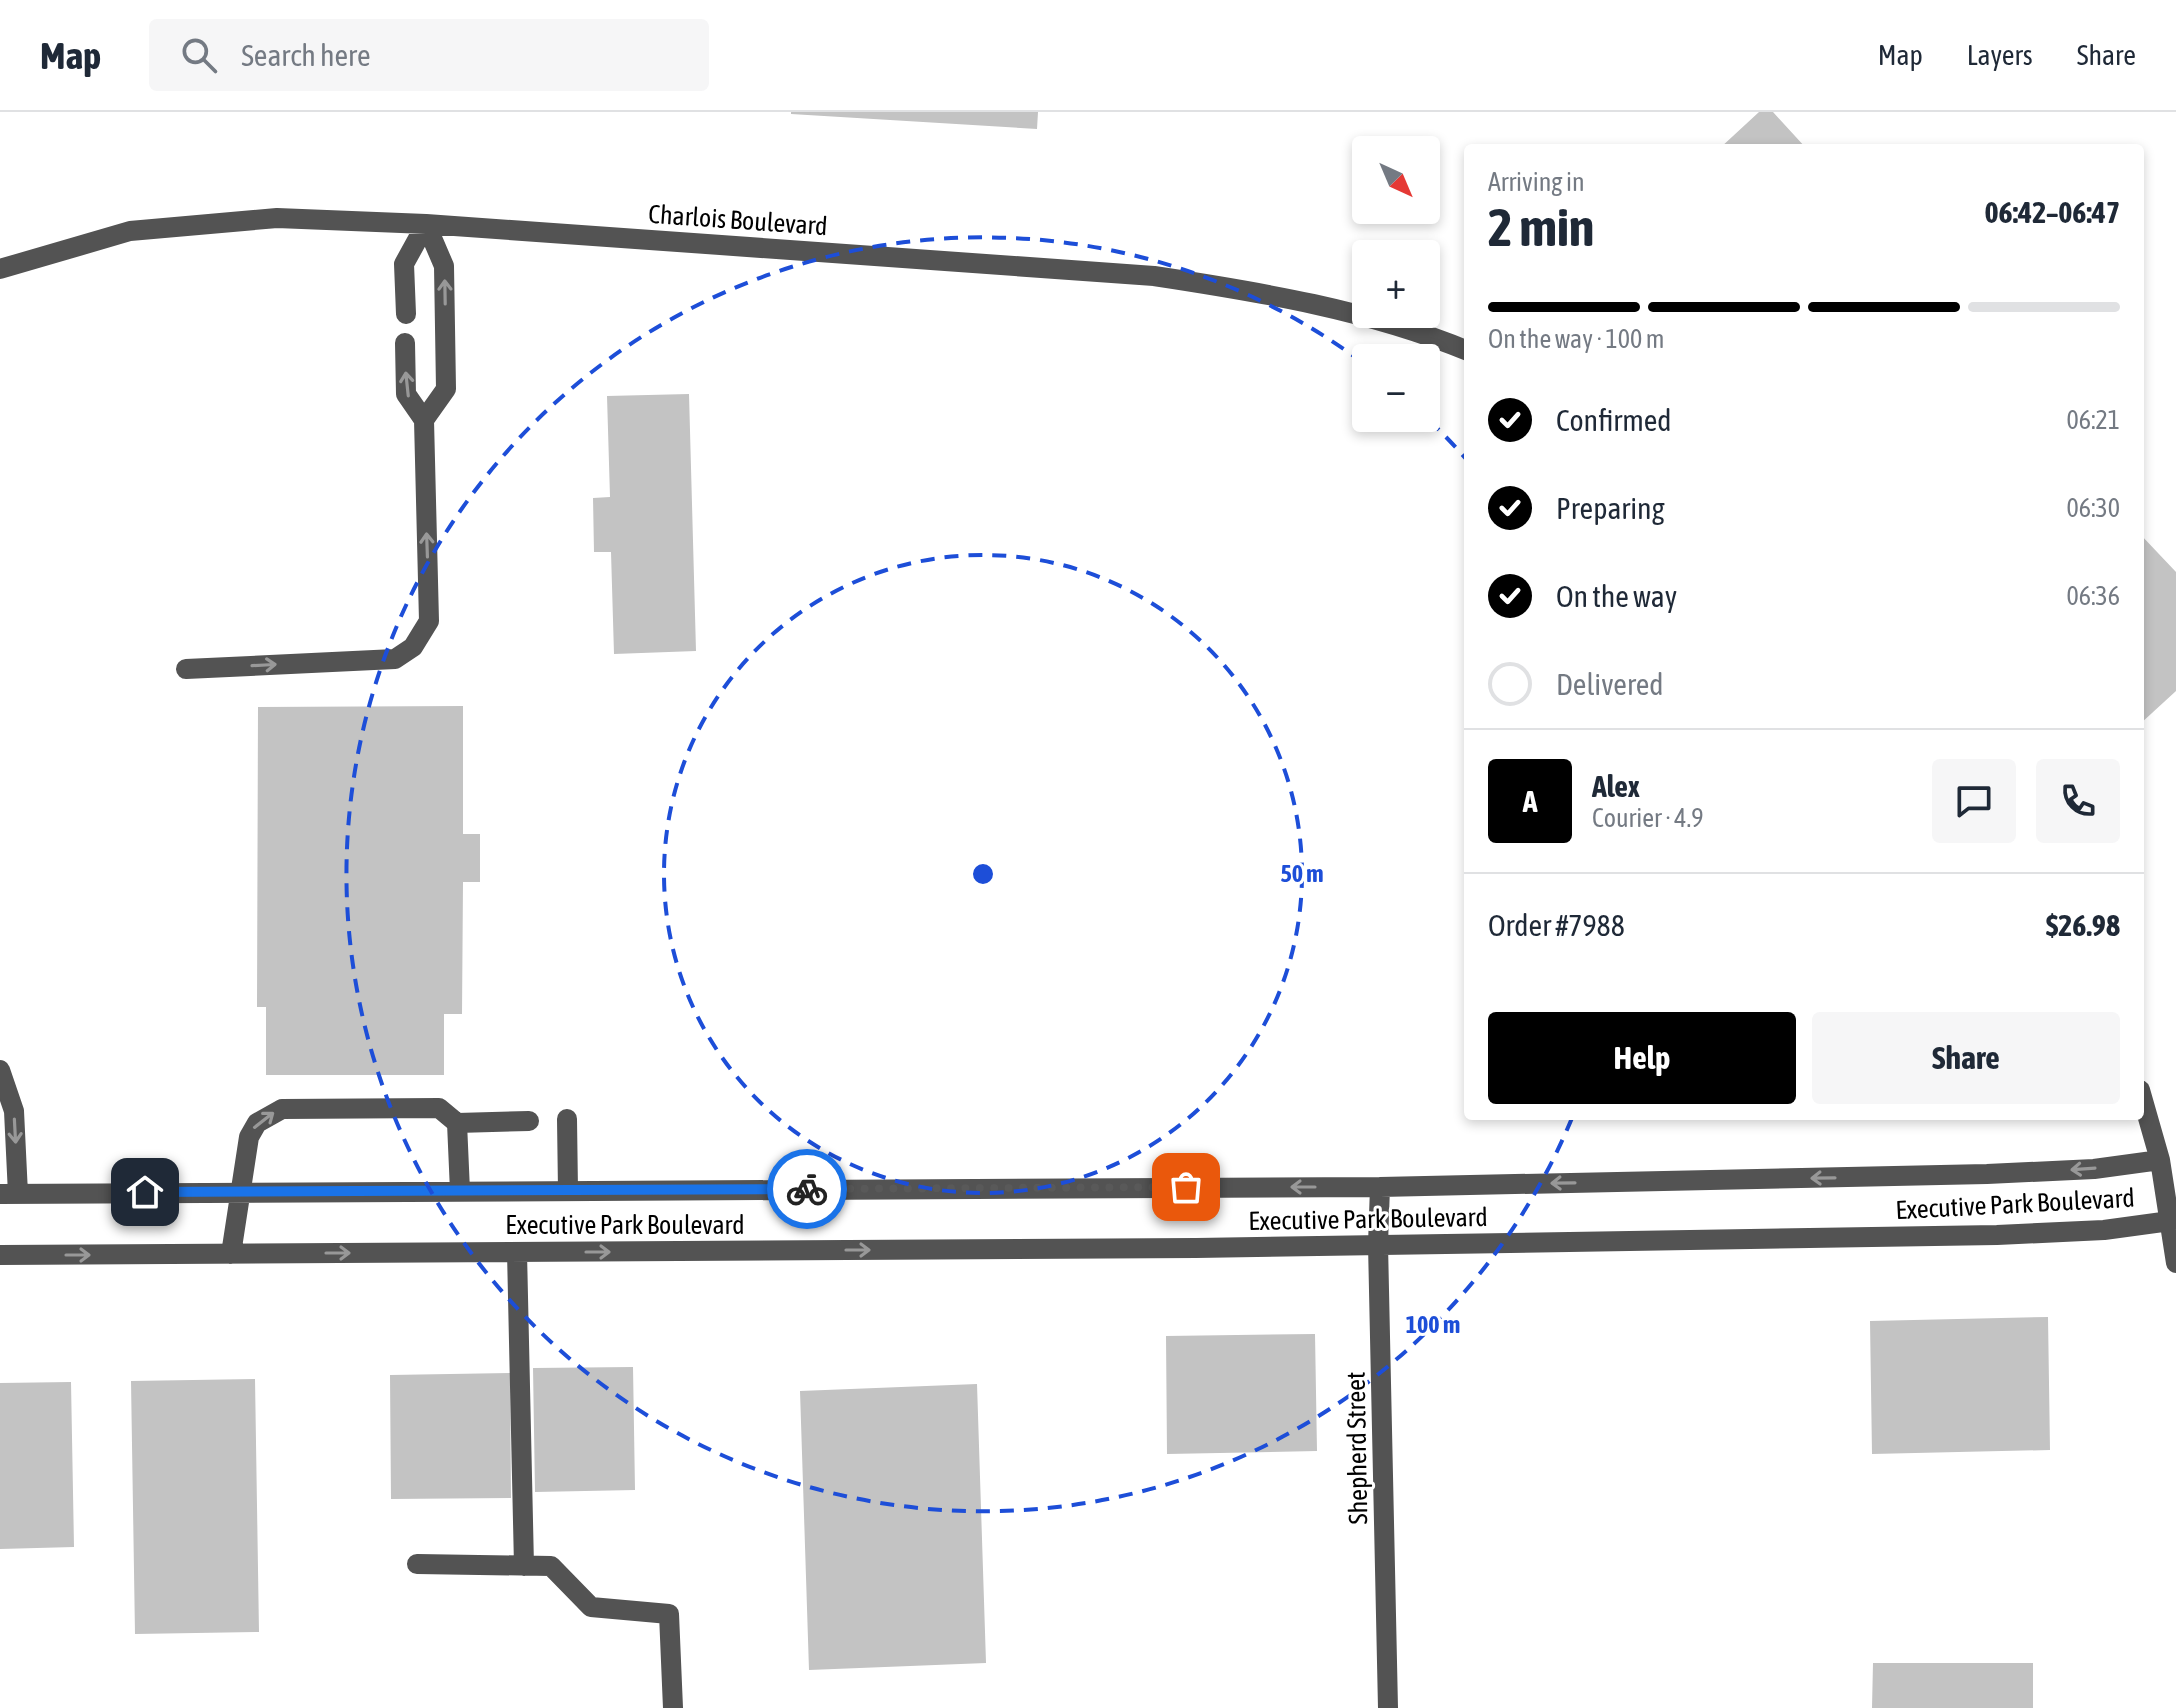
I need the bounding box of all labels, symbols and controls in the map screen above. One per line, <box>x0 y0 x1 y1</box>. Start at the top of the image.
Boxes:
search box <box>149 19 709 91</box>
icon: search <box>177 33 221 77</box>
text: Map <box>40 34 101 77</box>
text: Search here <box>241 38 371 72</box>
text: Map <box>1878 39 1923 71</box>
text: Layers <box>1967 39 2033 71</box>
text: Share <box>2077 39 2136 71</box>
north arrow <box>1352 136 1440 224</box>
map controls <box>1352 136 1440 432</box>
text: Arriving in <box>1488 167 1585 197</box>
text: 06:42–06:47 <box>1985 195 2120 229</box>
text: 2 min <box>1488 197 1594 257</box>
street label: Charlois Boulevard <box>647 199 829 241</box>
button: + <box>1352 240 1440 328</box>
one-way arrow <box>437 279 453 306</box>
text: On the way · 100 m <box>1488 324 1665 354</box>
button: − <box>1352 344 1440 432</box>
one-way arrow <box>400 371 415 397</box>
icon: check <box>1488 398 1532 442</box>
text: Confirmed <box>1556 403 1671 437</box>
text: 06:21 <box>2066 405 2120 435</box>
icon: check <box>1488 486 1532 530</box>
text: Preparing <box>1556 491 1665 525</box>
text: 06:30 <box>2066 493 2120 523</box>
one-way arrow <box>420 532 435 559</box>
icon: check <box>1488 574 1532 618</box>
text: On the way <box>1556 579 1677 613</box>
text: 06:36 <box>2066 581 2120 611</box>
one-way arrow <box>250 658 277 673</box>
text: Delivered <box>1556 667 1664 701</box>
button: chat <box>1932 759 2016 843</box>
button: phone <box>2036 759 2120 843</box>
text: Alex <box>1592 769 1640 803</box>
text: A <box>1523 784 1537 818</box>
text: Courier · 4.9 <box>1592 803 1703 833</box>
centre of rings <box>969 860 997 888</box>
text: 50 m <box>1280 860 1324 887</box>
text: Order #7988 <box>1488 908 1625 942</box>
text: $26.98 <box>2046 908 2120 942</box>
button: Help <box>1488 1012 1796 1104</box>
button: Share <box>1812 1012 2120 1104</box>
one-way arrow <box>254 1112 275 1130</box>
one-way arrow <box>8 1117 23 1144</box>
courier <box>767 1149 847 1229</box>
pin <box>1152 1153 1220 1221</box>
pin <box>111 1158 179 1226</box>
one-way arrow <box>2070 1162 2096 1177</box>
icon: bag <box>1164 1165 1208 1209</box>
icon: bike <box>785 1167 829 1211</box>
icon: home <box>123 1170 167 1214</box>
one-way arrow <box>1810 1170 1837 1186</box>
one-way arrow <box>1550 1175 1577 1191</box>
one-way arrow <box>1290 1179 1317 1195</box>
street label: Executive Park Boulevard <box>1895 1183 2135 1225</box>
street label: Executive Park Boulevard <box>1248 1202 1488 1236</box>
street label: Executive Park Boulevard <box>505 1210 745 1240</box>
one-way arrow <box>844 1242 871 1258</box>
one-way arrow <box>584 1244 611 1260</box>
one-way arrow <box>324 1245 351 1261</box>
one-way arrow <box>64 1247 91 1263</box>
text: 100 m <box>1406 1311 1460 1338</box>
street label: Shepherd Street <box>1341 1371 1373 1525</box>

